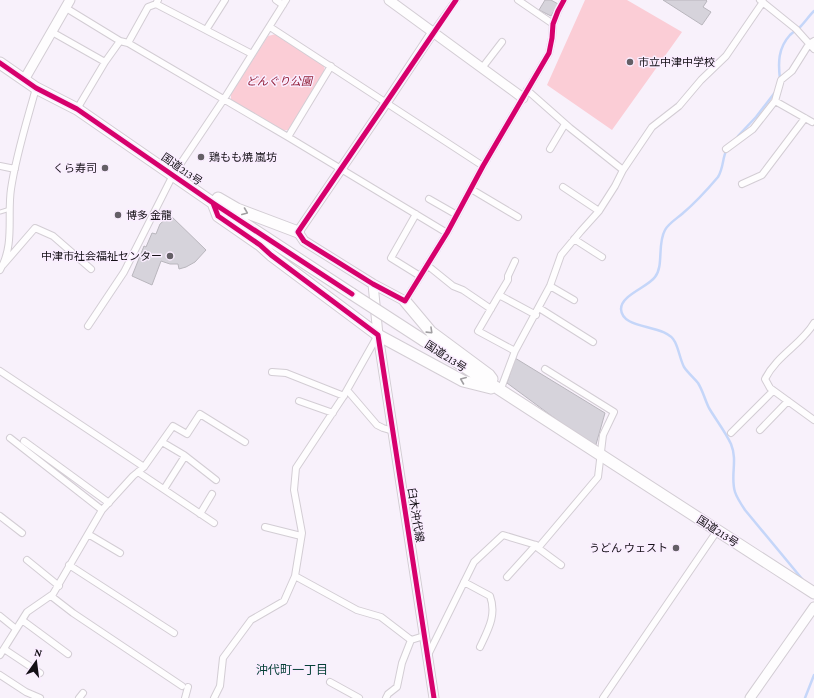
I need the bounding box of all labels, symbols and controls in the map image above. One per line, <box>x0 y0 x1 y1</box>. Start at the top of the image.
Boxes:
place label: 市立中津中学校 <box>638 56 715 68</box>
marker: 市立中津中学校 <box>625 57 635 67</box>
park label: どんぐり公園 <box>246 75 314 87</box>
street label: 国道213号 <box>159 151 205 187</box>
place label: 鶏もも焼 嵐坊 <box>209 151 277 163</box>
marker: 鶏もも焼 嵐坊 <box>196 152 206 162</box>
place label: くら寿司 <box>53 162 97 174</box>
marker: くら寿司 <box>100 163 110 173</box>
one-way arrow <box>241 207 249 215</box>
place label: 博多 金龍 <box>126 209 172 221</box>
marker: 博多 金龍 <box>113 210 123 220</box>
place label: 中津市社会福祉センター <box>41 250 162 262</box>
marker: 中津市社会福祉センター <box>165 251 175 261</box>
one-way arrow <box>425 326 433 334</box>
street label: 国道213号 <box>423 338 469 374</box>
one-way arrow <box>460 377 467 385</box>
street label: 臼木沖代線 <box>406 487 426 543</box>
street label: 国道213号 <box>695 513 741 549</box>
place label: うどん ウェスト <box>589 542 668 554</box>
marker: うどん ウェスト <box>671 543 681 553</box>
north arrow <box>16 642 56 682</box>
text: N <box>33 646 44 659</box>
district label: 沖代町一丁目 <box>256 663 328 677</box>

